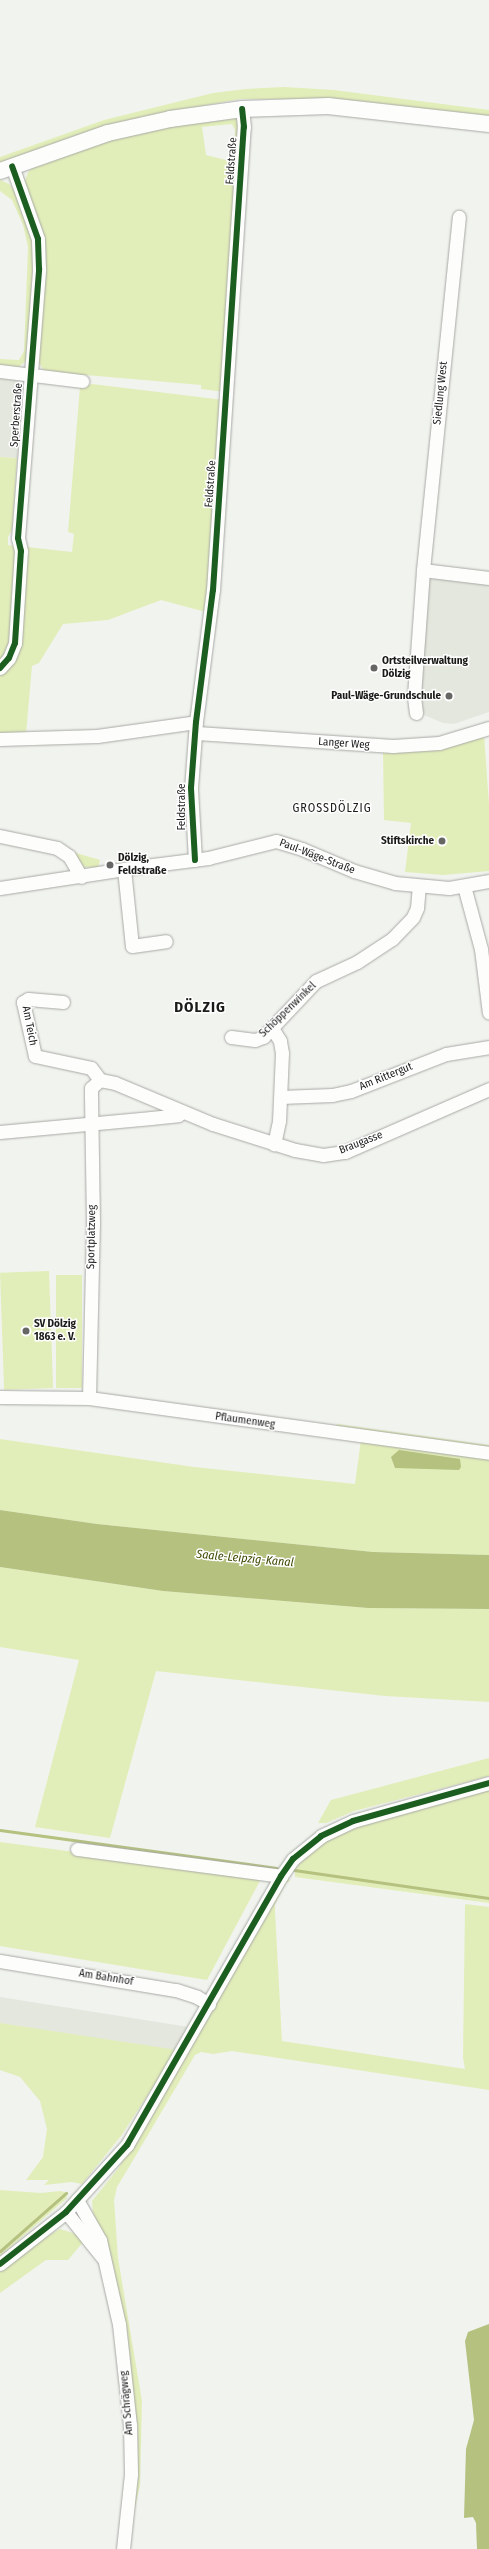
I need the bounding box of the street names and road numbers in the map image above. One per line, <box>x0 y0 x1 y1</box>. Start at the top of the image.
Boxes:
street label: Feldstraße <box>224 137 240 185</box>
street label: Siedlung West <box>431 361 451 425</box>
street label: Sperberstraße <box>8 383 26 447</box>
street label: Feldstraße <box>203 460 219 508</box>
street label: Langer Weg <box>318 736 370 752</box>
street label: Feldstraße <box>175 783 189 831</box>
street label: Paul-Wäge-Straße <box>277 837 357 877</box>
street label: Schöppenwinkel <box>257 980 319 1040</box>
street label: Am Teich <box>19 1005 39 1047</box>
street label: Am Rittergut <box>357 1060 415 1094</box>
street label: Braugasse <box>337 1129 385 1157</box>
street label: Sportplatzweg <box>85 1205 99 1269</box>
street label: Pflaumenweg <box>214 1410 276 1432</box>
street label: Am Bahnhof <box>78 1967 134 1989</box>
street label: Am Schrägweg <box>118 2370 136 2436</box>

